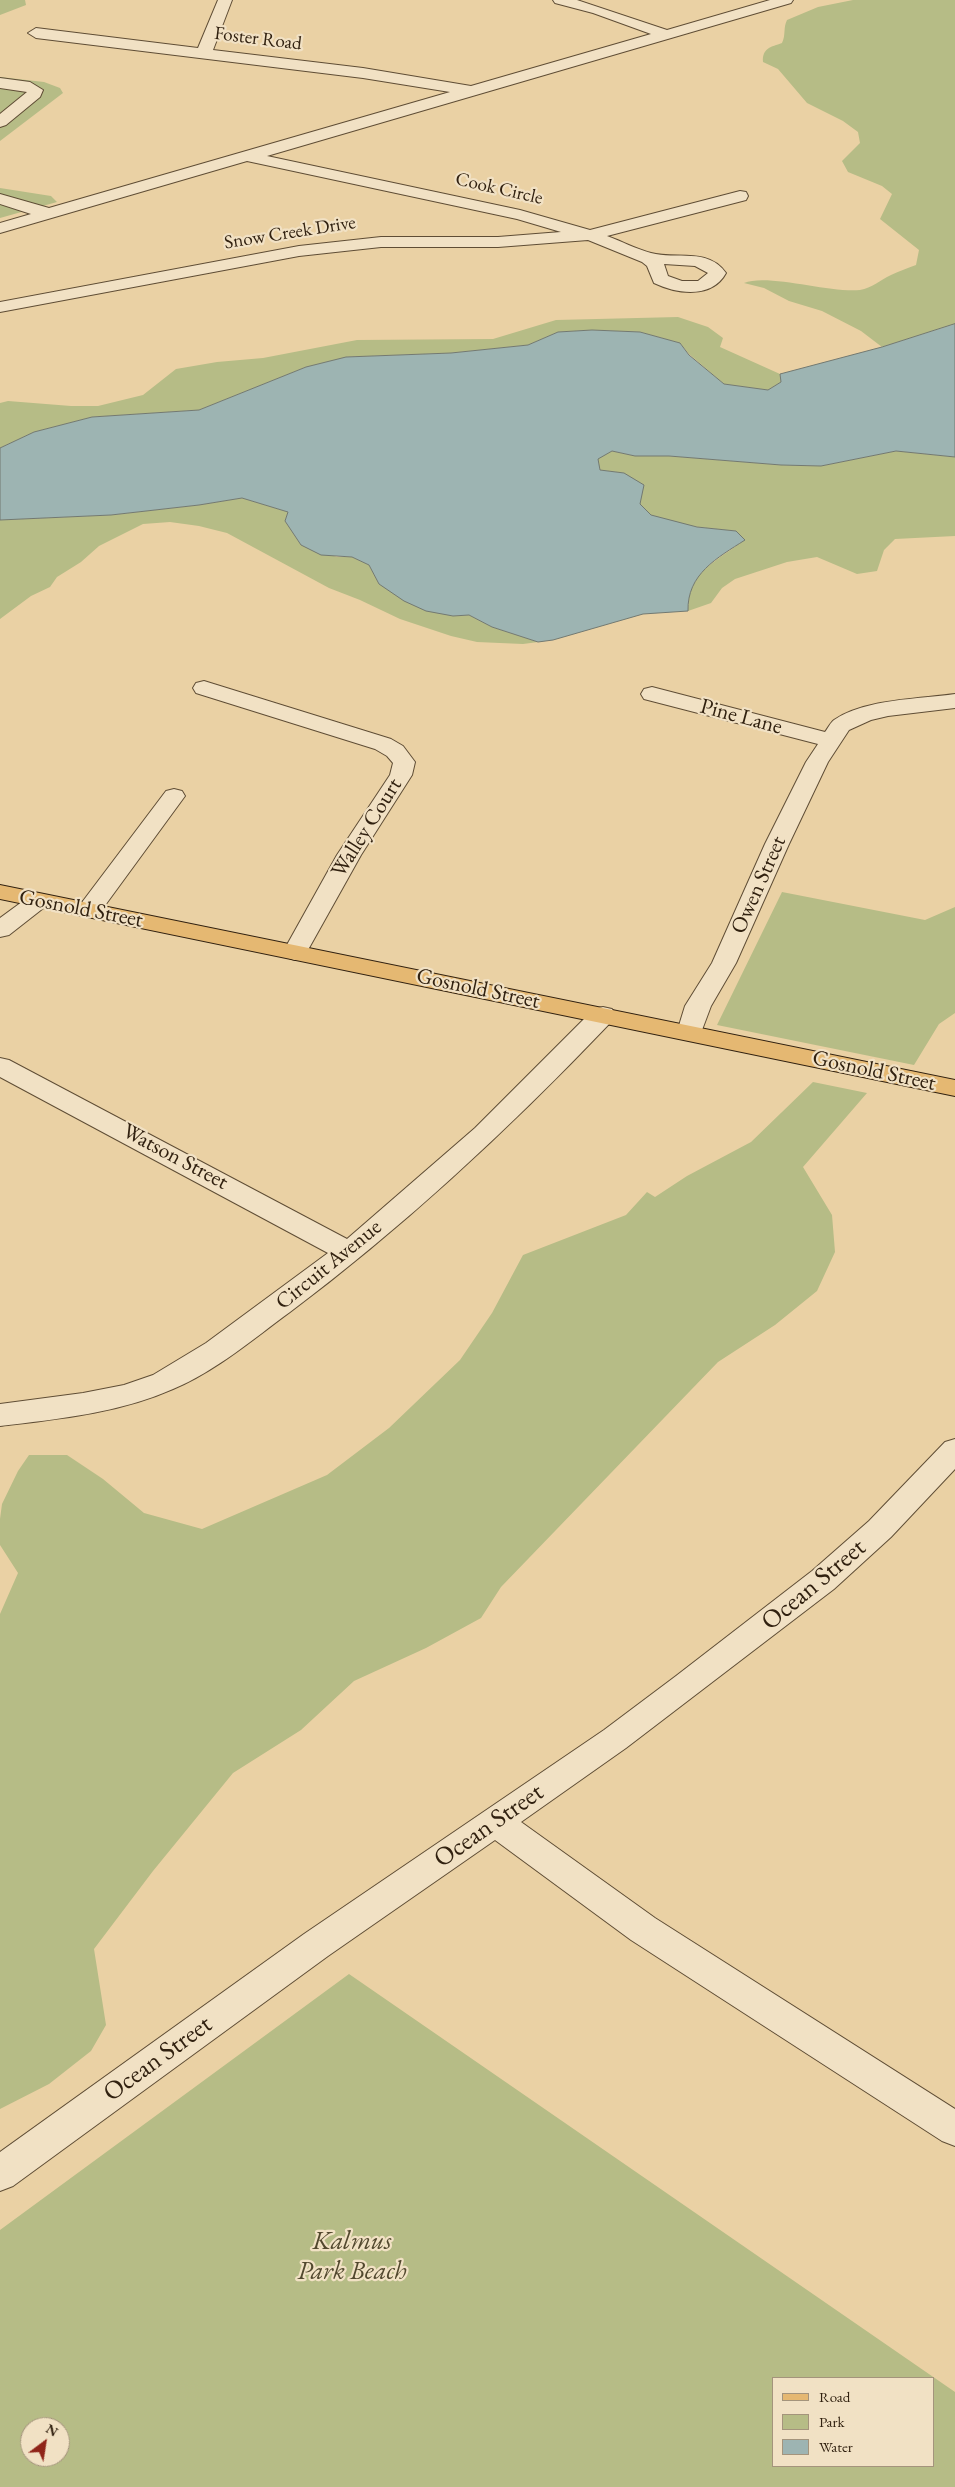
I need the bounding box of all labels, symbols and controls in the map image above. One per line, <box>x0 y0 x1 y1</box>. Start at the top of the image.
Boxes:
street label: Foster Road <box>213 22 303 56</box>
street label: Cook Circle <box>453 168 545 210</box>
street label: Snow Creek Drive <box>223 211 357 255</box>
street label: Pine Lane <box>697 693 785 741</box>
street label: Walley Court <box>326 773 408 883</box>
street label: Owen Street <box>726 832 792 938</box>
street label: Gosnold Street <box>17 884 145 934</box>
street label: Gosnold Street <box>414 963 542 1015</box>
street label: Gosnold Street <box>810 1045 938 1097</box>
street label: Watson Street <box>118 1118 232 1196</box>
street label: Circuit Avenue <box>271 1214 387 1316</box>
street label: Ocean Street <box>756 1532 872 1638</box>
street label: Ocean Street <box>428 1777 550 1875</box>
street label: Ocean Street <box>98 2009 218 2109</box>
park label: Kalmus Park Beach <box>297 2226 407 2288</box>
legend <box>772 2377 935 2467</box>
text: Road <box>819 2387 850 2406</box>
text: Park <box>819 2412 845 2431</box>
north arrow <box>20 2417 70 2467</box>
text: N <box>43 2419 62 2441</box>
text: Water <box>819 2437 853 2456</box>

